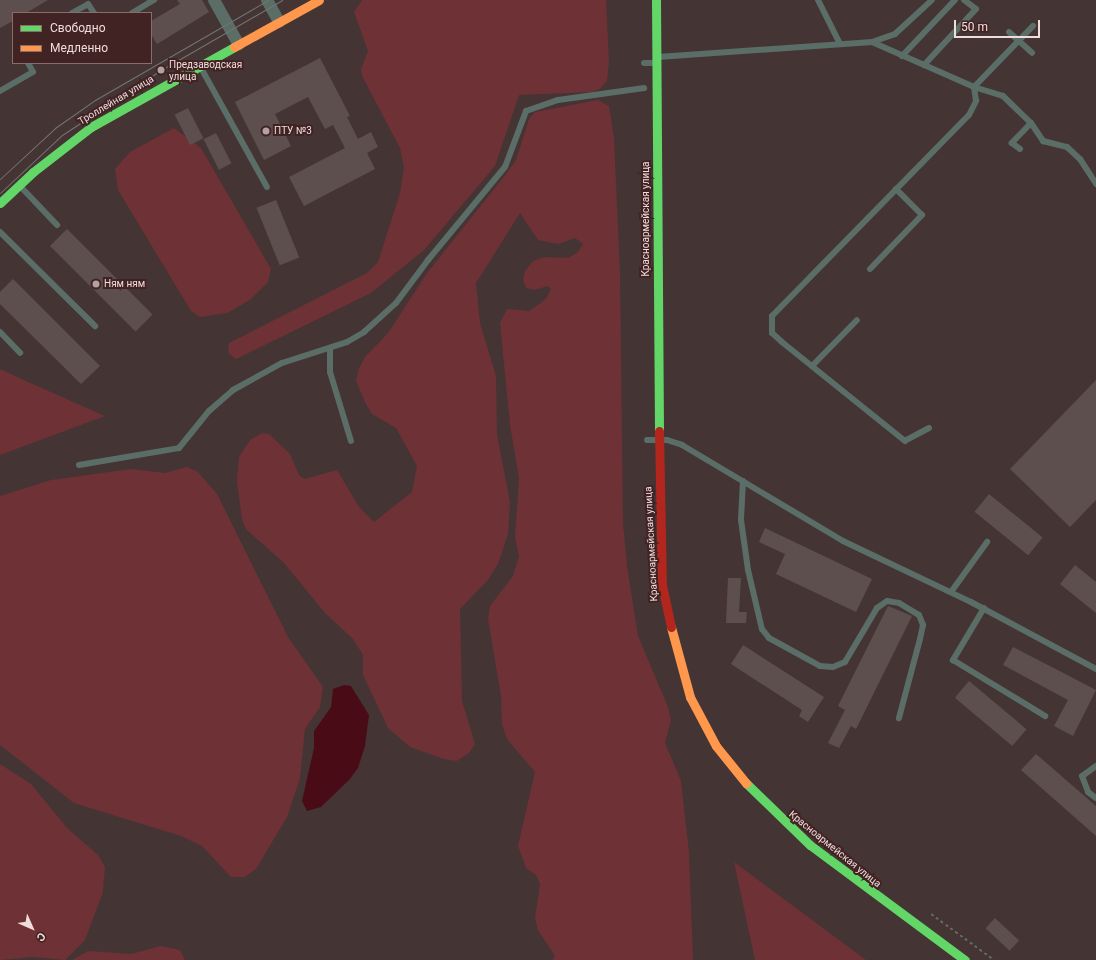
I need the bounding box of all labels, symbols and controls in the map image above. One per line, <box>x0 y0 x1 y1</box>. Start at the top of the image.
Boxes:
legend <box>12 12 152 64</box>
scale bar <box>956 12 1042 38</box>
text: 50 m <box>961 20 988 34</box>
text: Свободно <box>50 21 106 35</box>
text: Медленно <box>50 41 108 55</box>
place label: Предзаводская улица <box>169 58 242 82</box>
marker: Предзаводская улица <box>156 65 166 75</box>
street label: Троллейная улица <box>76 73 156 127</box>
place label: ПТУ №3 <box>274 125 312 137</box>
marker: ПТУ №3 <box>261 126 271 136</box>
street label: Красноармейская улица <box>640 161 652 277</box>
place label: Ням ням <box>104 278 145 290</box>
marker: Ням ням <box>91 279 101 289</box>
street label: Красноармейская улица <box>642 486 660 602</box>
street label: Красноармейская улица <box>786 808 884 890</box>
north arrow <box>12 908 52 948</box>
text: С <box>34 930 48 944</box>

